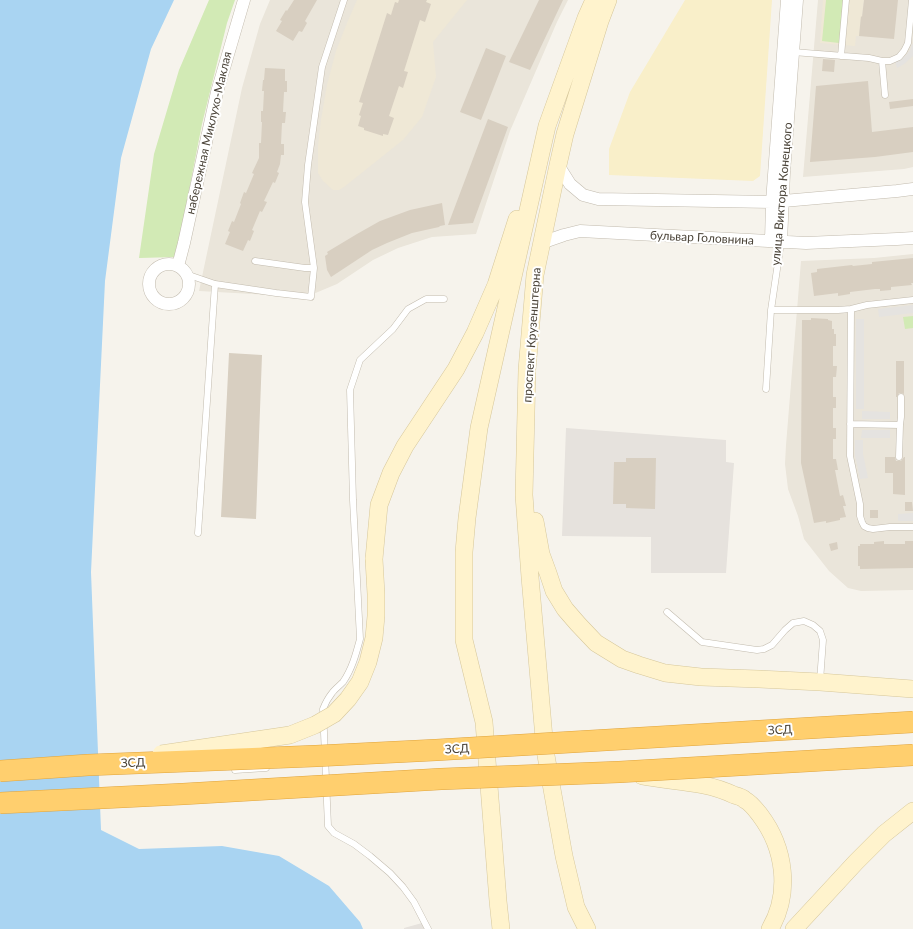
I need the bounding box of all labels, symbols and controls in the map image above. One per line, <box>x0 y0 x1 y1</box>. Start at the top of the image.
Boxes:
street label: набережная Миклухо-Маклая <box>183 50 235 216</box>
street label: улица Виктора Конецкого <box>769 122 795 266</box>
street label: бульвар Головнина <box>650 228 754 248</box>
street label: проспект Крузенштерна <box>520 267 544 403</box>
street label: ЗСД <box>767 722 793 738</box>
street label: ЗСД <box>444 741 470 757</box>
street label: ЗСД <box>121 755 145 771</box>

